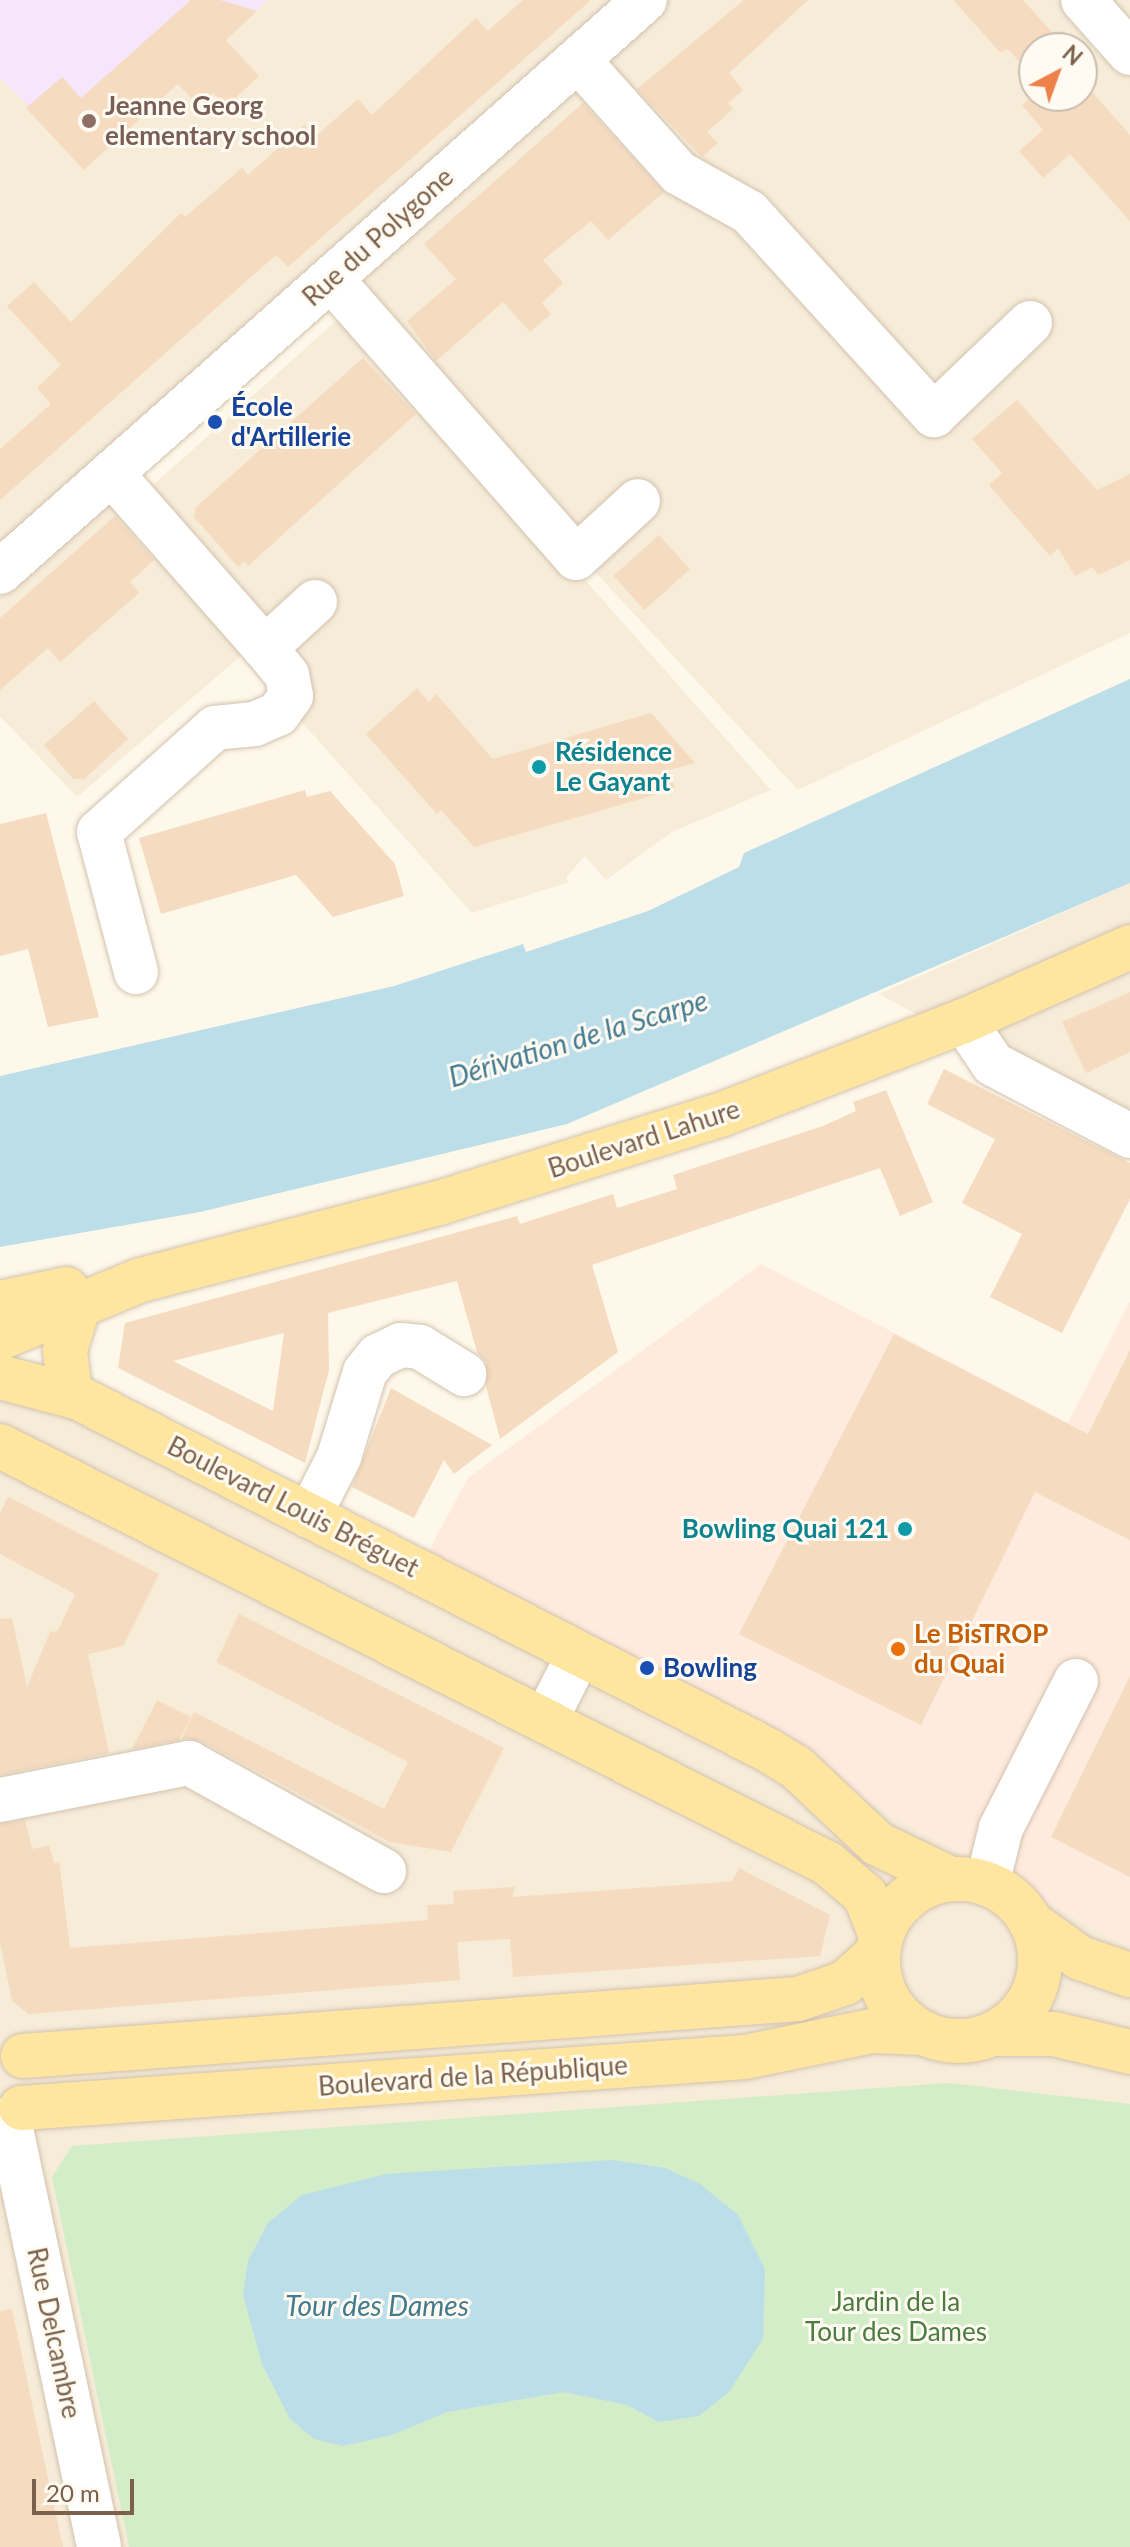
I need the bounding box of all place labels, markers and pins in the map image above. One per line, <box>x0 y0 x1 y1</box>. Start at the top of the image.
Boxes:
place label: Jeanne Georg elementary school <box>105 90 317 152</box>
marker: Jeanne Georg elementary school <box>80 112 98 130</box>
place label: École d'Artillerie <box>231 391 351 452</box>
marker: École d'Artillerie <box>206 413 224 431</box>
place label: Résidence Le Gayant <box>555 736 672 798</box>
marker: Résidence Le Gayant <box>530 758 548 776</box>
place label: Bowling Quai 121 <box>682 1513 889 1545</box>
marker: Bowling Quai 121 <box>896 1520 914 1538</box>
place label: Le BisTROP du Quai <box>914 1618 1048 1680</box>
marker: Le BisTROP du Quai <box>889 1640 907 1658</box>
place label: Bowling <box>663 1652 757 1684</box>
marker: Bowling <box>638 1659 656 1677</box>

